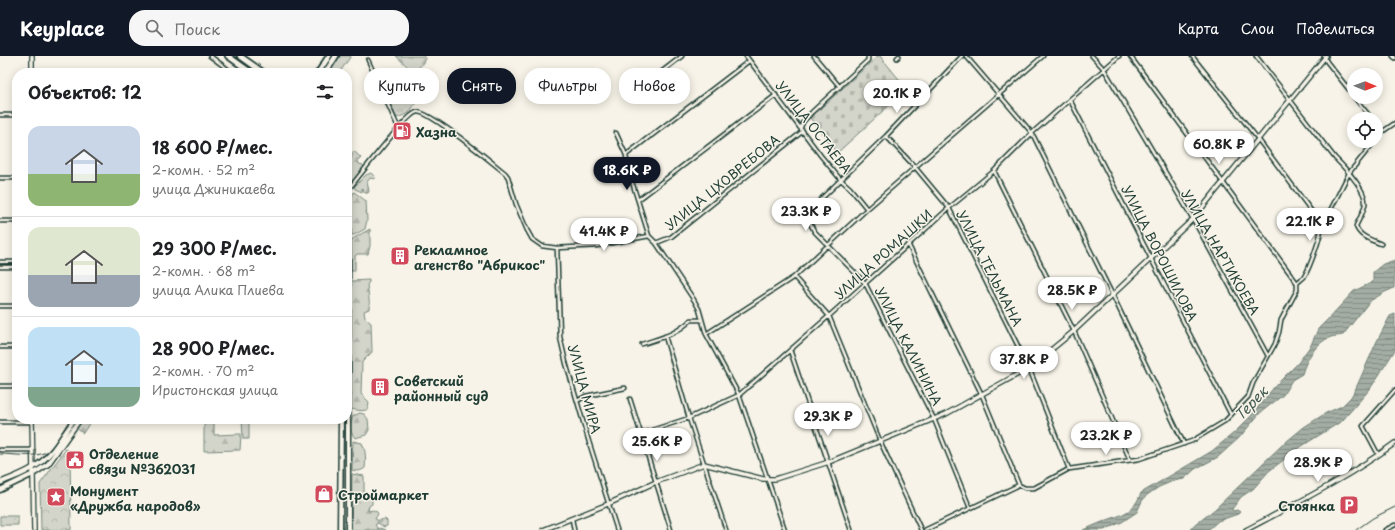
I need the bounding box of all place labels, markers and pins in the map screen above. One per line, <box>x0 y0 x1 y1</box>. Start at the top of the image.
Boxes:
pin: 20.1K ₽ <box>860 80 934 114</box>
fuel station icon: Хазна <box>391 120 413 142</box>
place label: Хазна <box>416 122 457 141</box>
pin: 60.8K ₽ <box>1182 131 1256 165</box>
pin: 18.6K ₽ <box>590 157 664 191</box>
pin: 23.3K ₽ <box>769 198 843 232</box>
pin: 22.1K ₽ <box>1273 208 1347 242</box>
pin: 41.4K ₽ <box>567 218 641 252</box>
place label: Рекламное агенство "Абрикос" <box>414 240 545 274</box>
building icon: Рекламное агенство "Абрикос" <box>389 245 411 267</box>
pin: 28.5K ₽ <box>1035 277 1109 311</box>
pin: 37.8K ₽ <box>987 346 1061 380</box>
place label: Советский районный суд <box>394 371 488 405</box>
building icon: Советский районный суд <box>369 376 391 398</box>
pin: 29.3K ₽ <box>791 403 865 437</box>
pin: 23.2K ₽ <box>1069 422 1143 456</box>
pin: 25.6K ₽ <box>620 428 694 462</box>
place label: Отделение связи №362031 <box>89 444 196 478</box>
public building icon: Отделение связи №362031 <box>64 449 86 471</box>
pin: 28.9K ₽ <box>1281 449 1355 483</box>
place label: Монумент «Дружба народов» <box>70 481 201 515</box>
shop icon: Строймаркет <box>313 483 335 505</box>
place label: Строймаркет <box>338 485 429 504</box>
place icon: Монумент «Дружба народов» <box>45 486 67 508</box>
parking icon: Стоянка <box>1338 494 1360 516</box>
place label: Стоянка <box>1278 496 1335 515</box>

